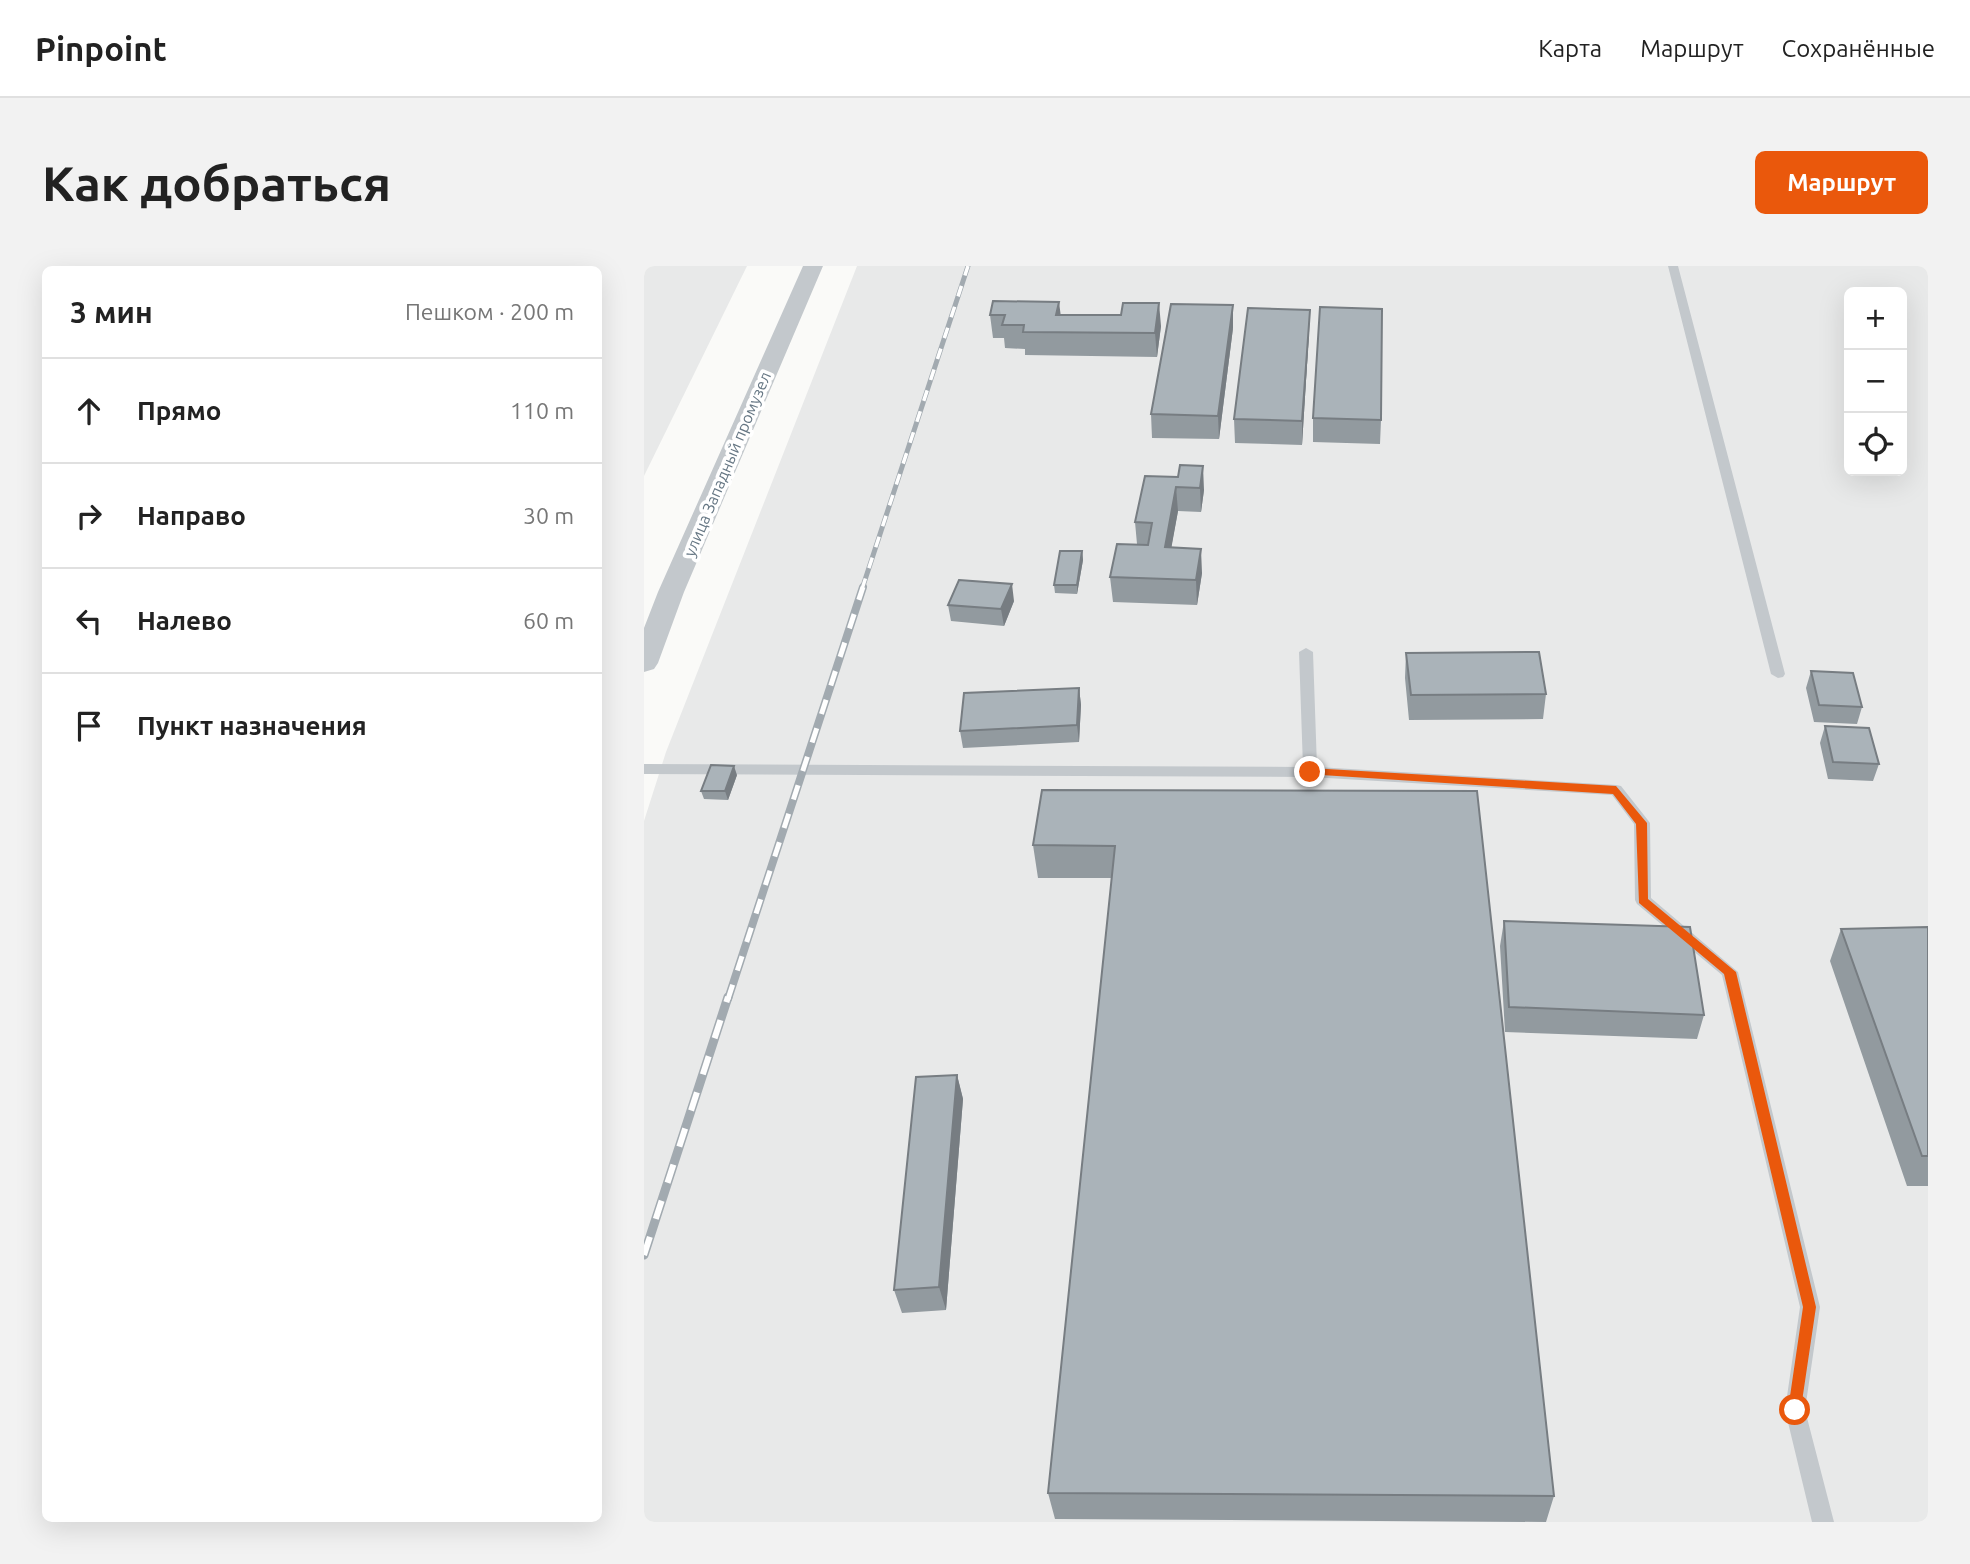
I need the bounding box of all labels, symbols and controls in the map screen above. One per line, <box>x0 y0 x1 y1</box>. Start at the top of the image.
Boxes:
text: Pinpoint <box>35 30 167 67</box>
text: Карта <box>1538 35 1602 62</box>
text: Маршрут <box>1640 35 1744 62</box>
text: Сохранённые <box>1782 35 1935 62</box>
button: Маршрут <box>1755 151 1928 214</box>
text: Как добраться <box>42 155 391 210</box>
map controls <box>1844 287 1907 476</box>
button: + <box>1844 287 1907 350</box>
text: 3 мин <box>70 295 153 329</box>
text: Пешком · 200 m <box>405 299 574 324</box>
button: − <box>1844 350 1907 413</box>
street label: улица Западный промузел <box>680 369 774 559</box>
icon: ahead <box>70 392 108 430</box>
text: Прямо <box>137 396 221 425</box>
text: 110 m <box>510 398 574 423</box>
button: locate <box>1844 413 1907 476</box>
icon: right <box>70 497 108 535</box>
text: Направо <box>137 501 246 530</box>
text: 30 m <box>523 503 574 528</box>
icon: left <box>70 602 108 640</box>
text: Налево <box>137 606 232 635</box>
text: 60 m <box>523 608 574 633</box>
icon: arrive <box>70 707 108 745</box>
text: Пункт назначения <box>137 711 367 740</box>
route end <box>1294 756 1325 787</box>
route start <box>1779 1394 1810 1425</box>

